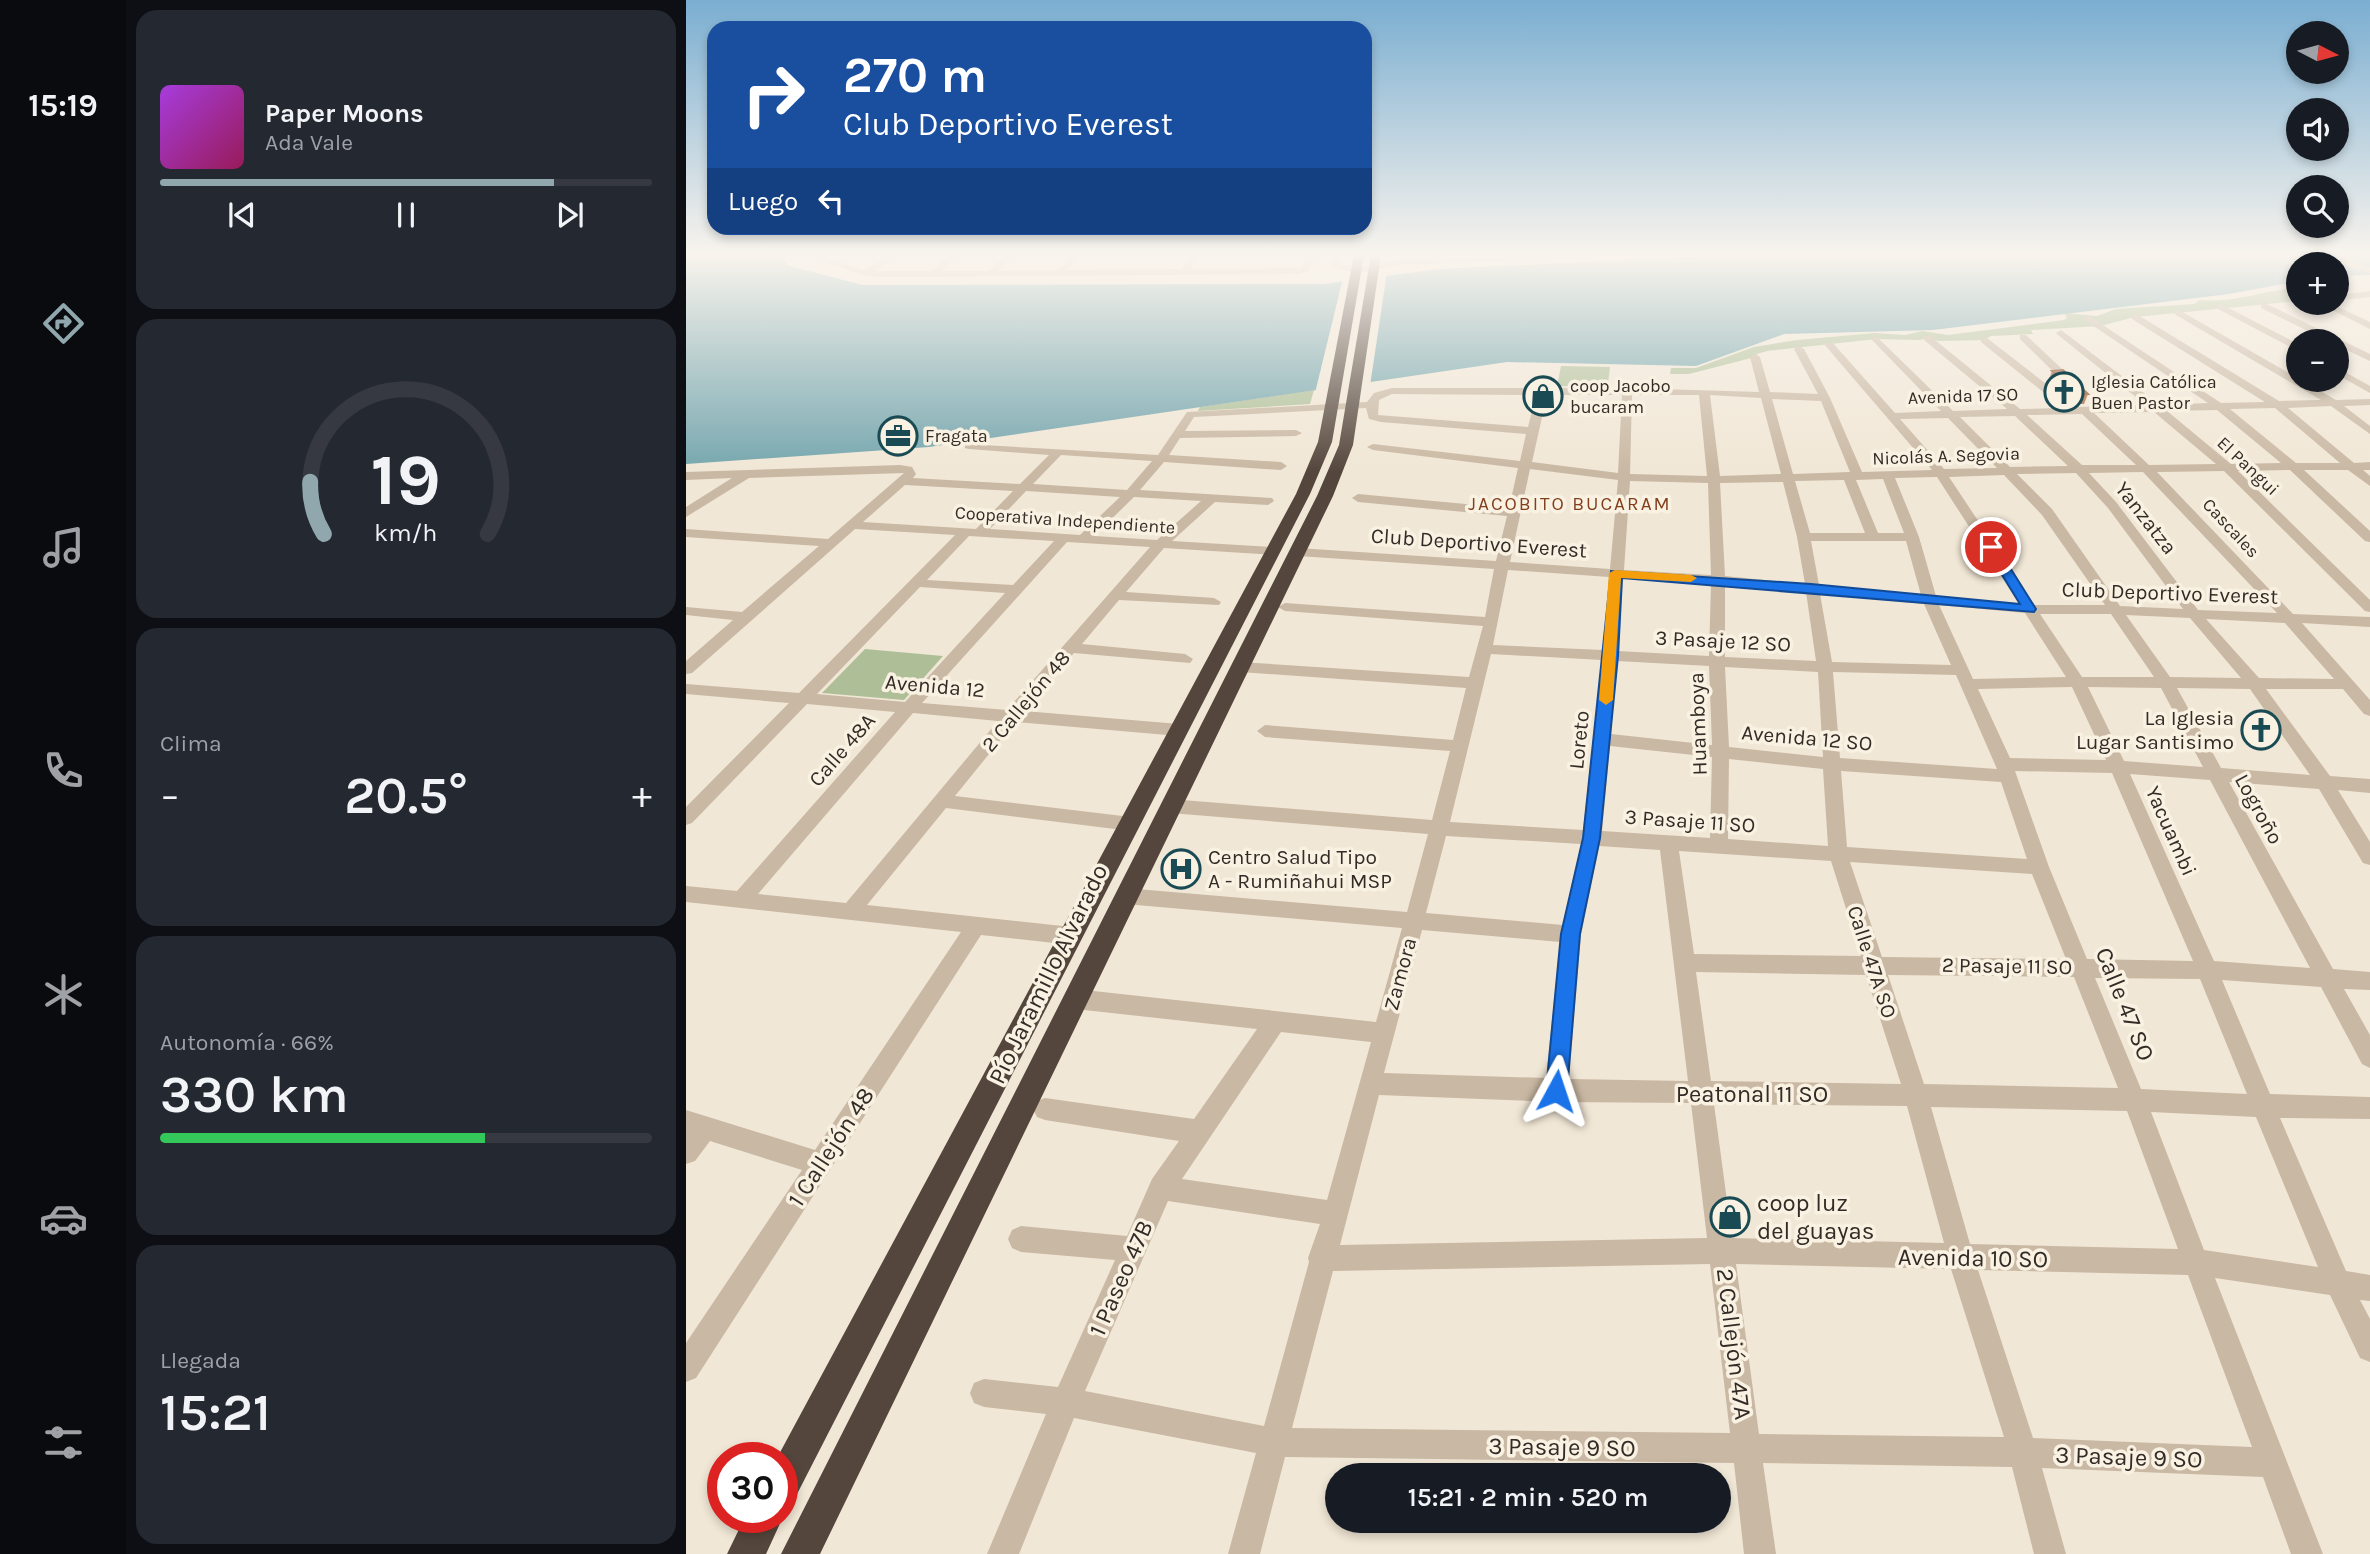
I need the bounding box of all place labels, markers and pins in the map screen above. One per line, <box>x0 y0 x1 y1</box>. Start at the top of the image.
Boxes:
church icon: Iglesia Católica Buen Pastor <box>2043 371 2085 413</box>
place label: Iglesia Católica Buen Pastor <box>2091 371 2217 414</box>
shop icon: coop Jacobo bucaram <box>1522 375 1564 417</box>
place label: coop Jacobo bucaram <box>1570 375 1671 418</box>
office icon: Fragata <box>877 415 919 457</box>
place label: Fragata <box>925 425 988 447</box>
pin <box>1961 517 2021 577</box>
place label: La Iglesia Lugar Santisimo <box>2076 706 2234 754</box>
church icon: La Iglesia Lugar Santisimo <box>2240 709 2282 751</box>
place label: Centro Salud Tipo A - Rumiñahui MSP <box>1208 845 1392 893</box>
hospital icon: Centro Salud Tipo A - Rumiñahui MSP <box>1160 848 1202 890</box>
place label: coop luz del guayas <box>1757 1189 1874 1245</box>
shop icon: coop luz del guayas <box>1709 1196 1751 1238</box>

